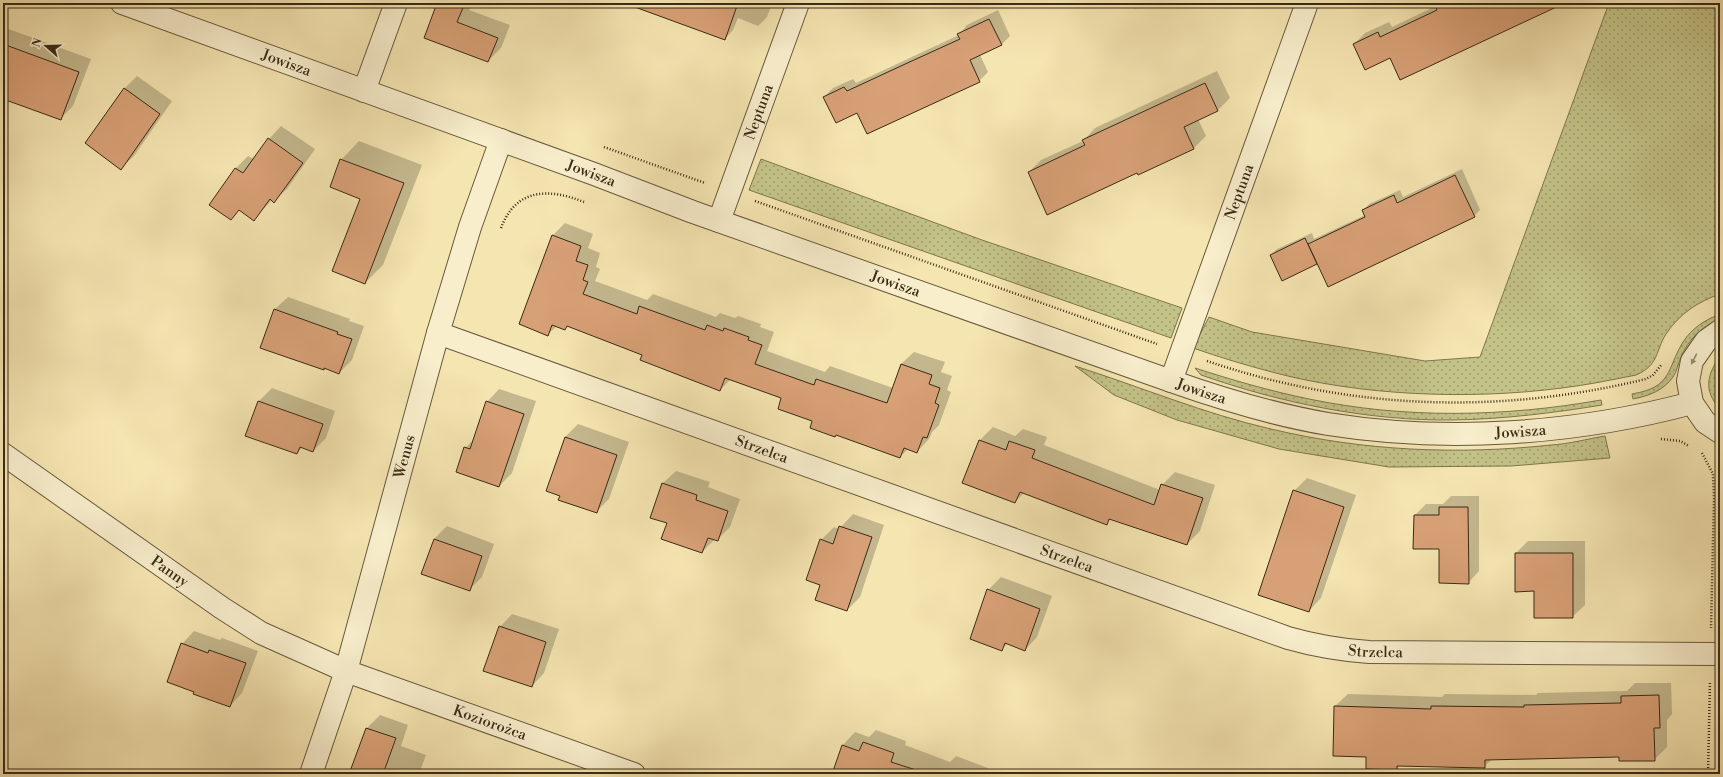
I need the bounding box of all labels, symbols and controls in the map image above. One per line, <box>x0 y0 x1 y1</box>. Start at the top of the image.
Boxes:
north arrow <box>26 26 66 66</box>
text: N <box>29 36 46 49</box>
street label: Jowisza <box>258 45 314 81</box>
street label: Neptuna <box>740 81 778 142</box>
street label: Jowisza <box>563 155 619 192</box>
street label: Neptuna <box>1221 161 1258 222</box>
street label: Jowisza <box>867 266 923 302</box>
one-way arrow <box>1691 353 1697 365</box>
street label: Jowisza <box>1173 374 1229 409</box>
street label: Jowisza <box>1493 420 1547 443</box>
street label: Strzelca <box>733 431 791 468</box>
street label: Wenus <box>390 433 420 482</box>
street label: Strzelca <box>1038 541 1096 577</box>
street label: Panny <box>147 552 193 592</box>
street label: Strzelca <box>1347 641 1403 662</box>
street label: Koziorożca <box>450 701 530 745</box>

